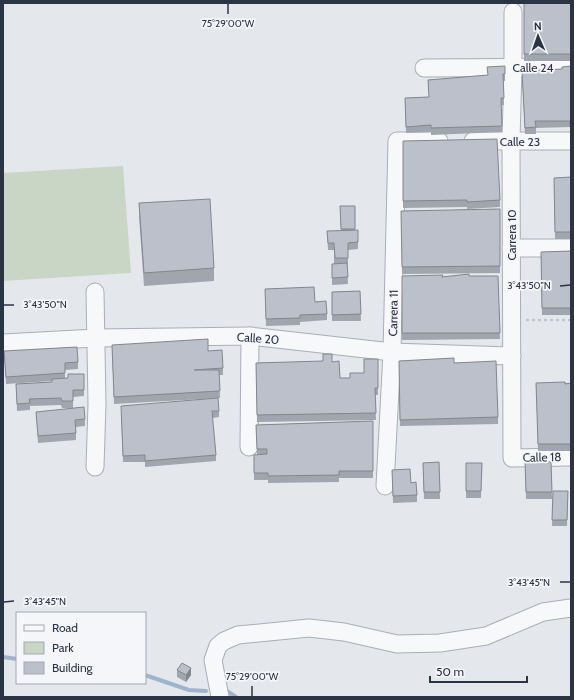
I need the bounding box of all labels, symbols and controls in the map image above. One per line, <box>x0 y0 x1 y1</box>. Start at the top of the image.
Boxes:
north arrow <box>518 16 558 56</box>
text: 75°29'00"W <box>202 17 255 30</box>
text: N <box>534 19 542 33</box>
street label: Calle 24 <box>513 60 553 75</box>
street label: Calle 23 <box>500 134 540 149</box>
street label: Carrera 10 <box>504 209 519 261</box>
text: 3°43'50"N <box>507 279 551 292</box>
street label: Carrera 11 <box>385 290 401 336</box>
text: 3°43'50"N <box>23 298 67 311</box>
street label: Calle 20 <box>236 329 280 347</box>
street label: Calle 18 <box>522 449 562 465</box>
text: 3°43'45"N <box>508 576 550 589</box>
text: 3°43'45"N <box>24 595 66 608</box>
legend <box>16 612 146 684</box>
text: Road <box>52 620 78 635</box>
text: Park <box>52 640 74 655</box>
scale bar <box>430 658 527 684</box>
text: Building <box>52 660 94 675</box>
text: 50 m <box>436 664 464 679</box>
text: 75°29'00"W <box>226 670 279 683</box>

